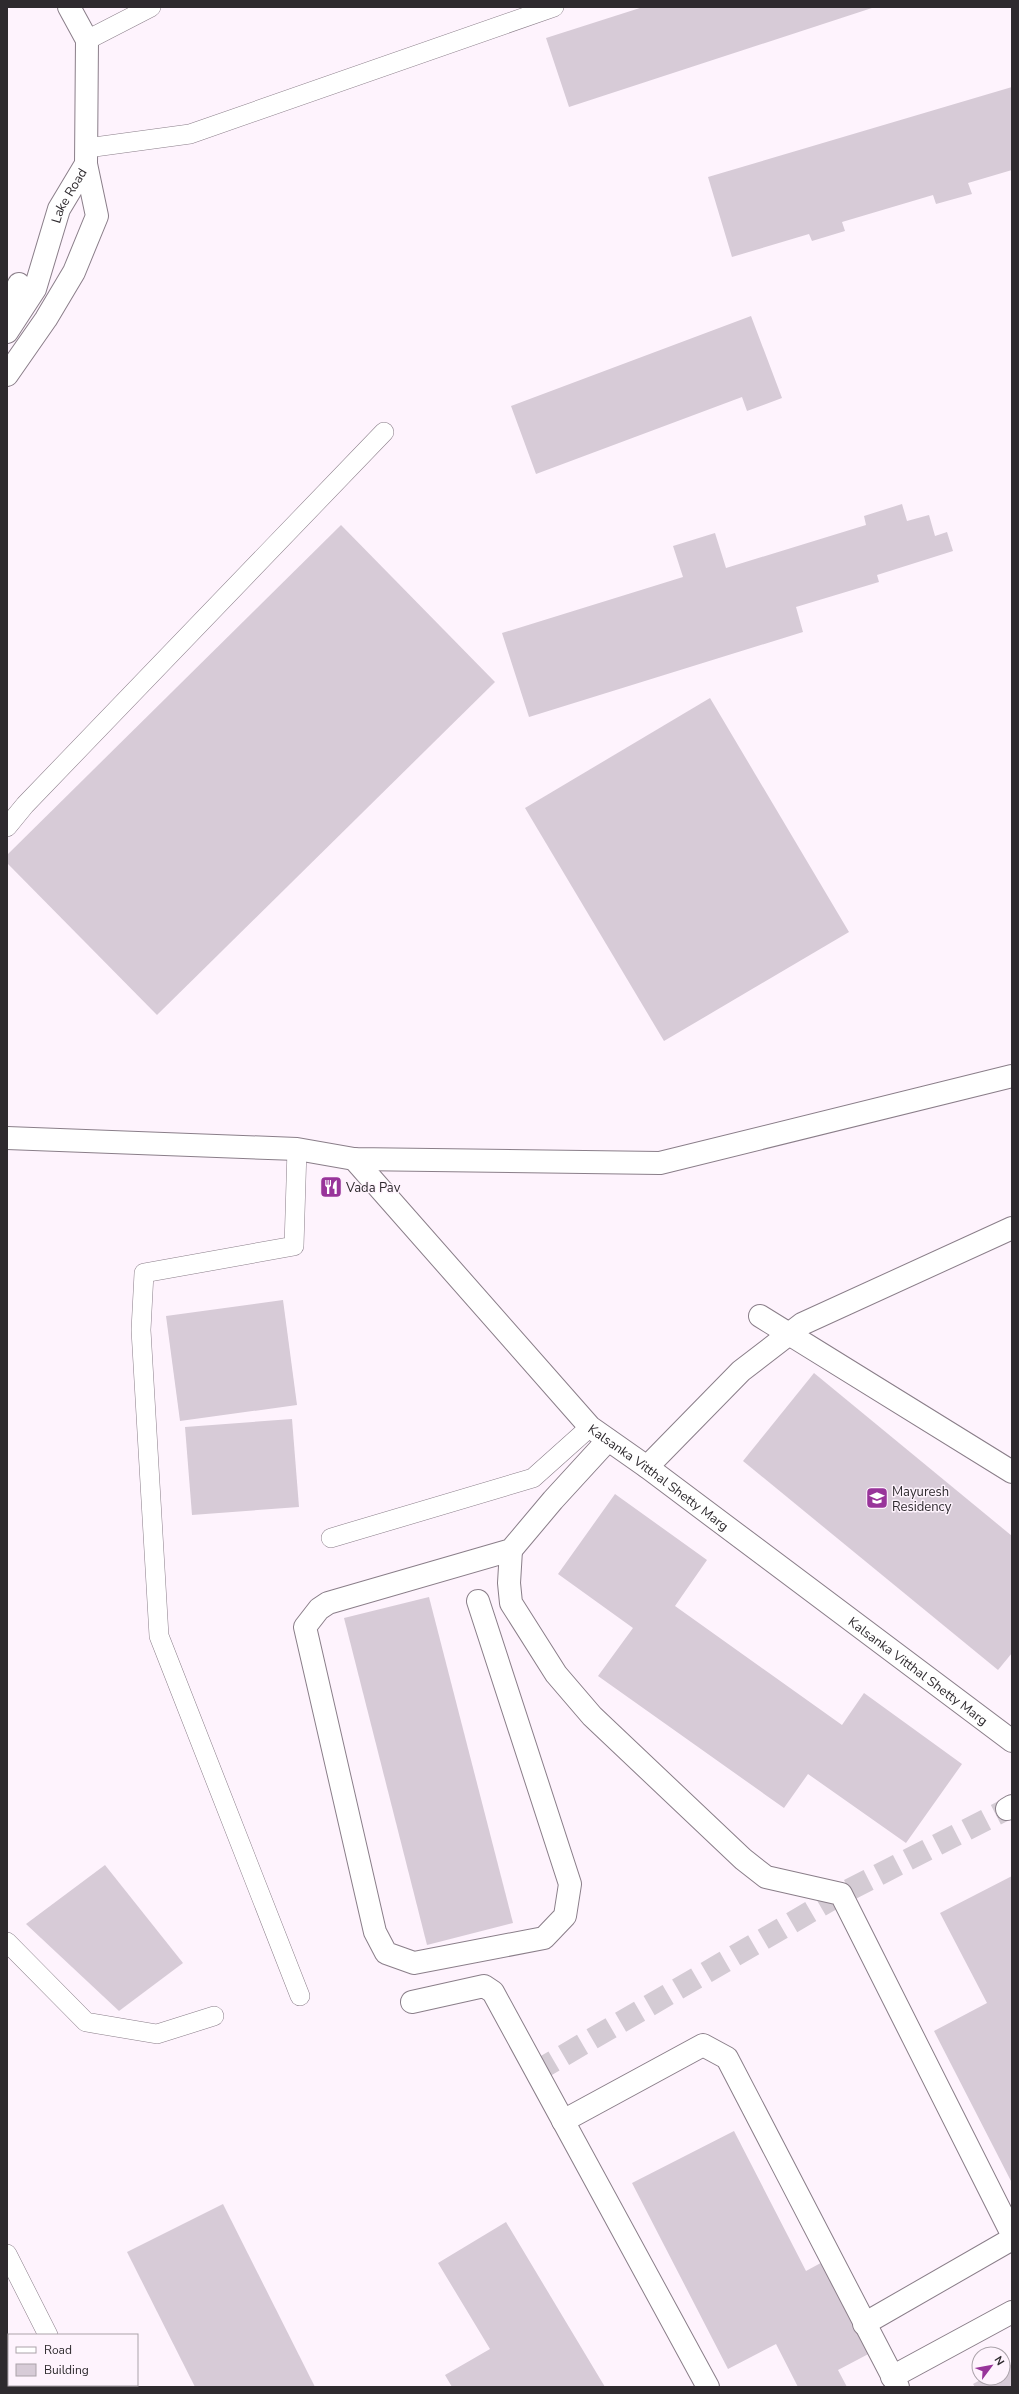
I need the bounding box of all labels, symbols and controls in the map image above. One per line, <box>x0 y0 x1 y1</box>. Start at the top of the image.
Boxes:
street label: Lake Road <box>47 165 92 226</box>
restaurant icon: Vada Pav <box>318 1174 344 1200</box>
place label: Vada Pav <box>345 1179 401 1197</box>
street label: Kalsanka Vitthal Shetty Marg <box>584 1420 732 1535</box>
place label: Mayuresh Residency <box>892 1483 952 1516</box>
school or university icon: Mayuresh Residency <box>864 1485 890 1511</box>
street label: Kalsanka Vitthal Shetty Marg <box>844 1613 991 1730</box>
legend <box>8 2334 138 2386</box>
text: Road <box>44 2342 72 2358</box>
north arrow <box>971 2346 1011 2386</box>
text: N <box>991 2353 1008 2368</box>
text: Building <box>44 2362 89 2378</box>

